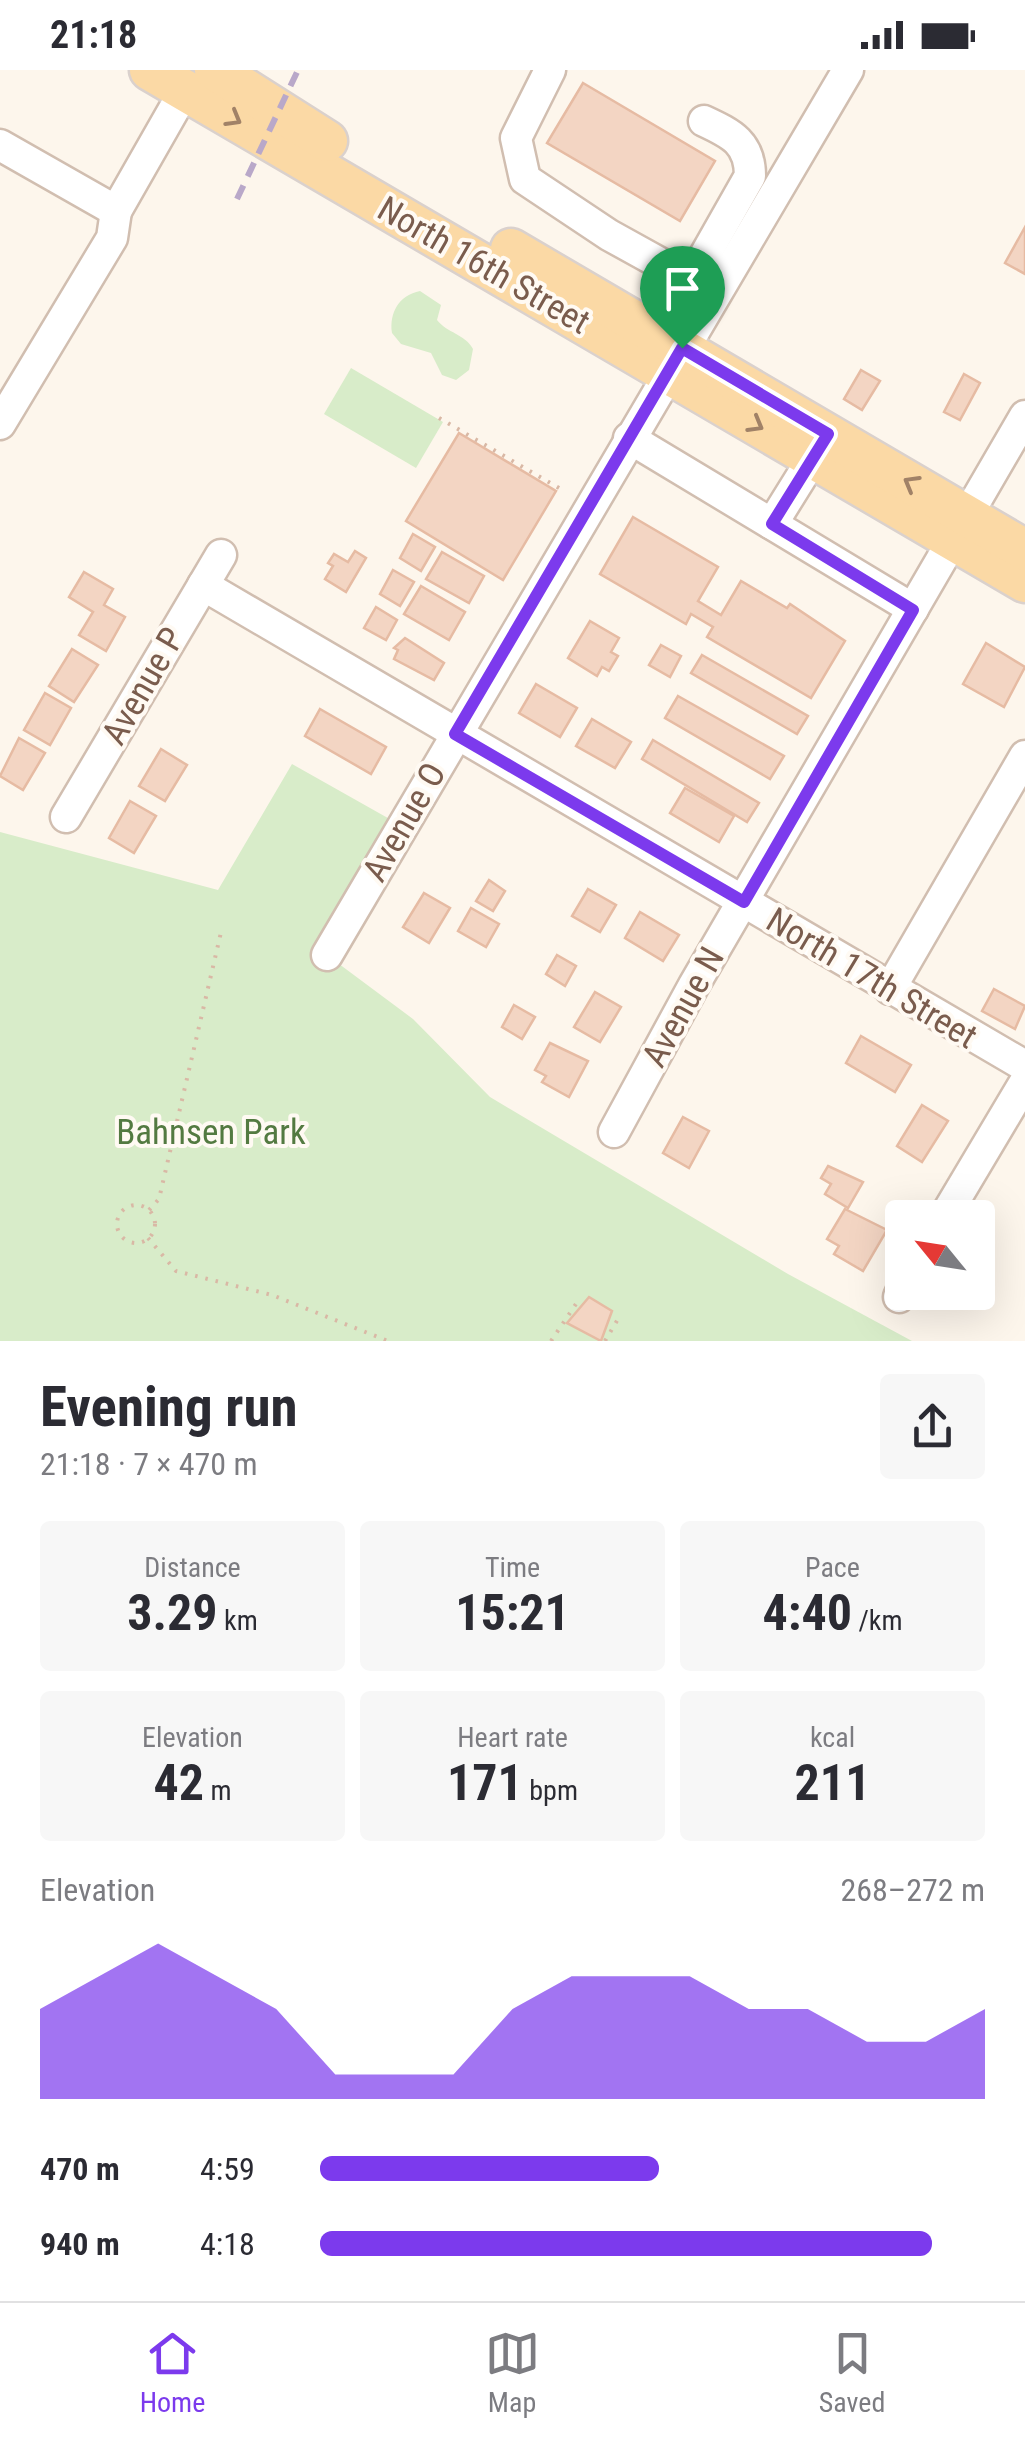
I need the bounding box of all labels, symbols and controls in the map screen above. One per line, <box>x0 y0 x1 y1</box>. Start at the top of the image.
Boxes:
text: 21:18 <box>50 13 137 57</box>
one-way arrow <box>223 106 241 126</box>
street label: North 16th Street <box>370 188 597 343</box>
pin <box>640 246 725 349</box>
icon: arrive <box>655 261 710 316</box>
one-way arrow <box>745 413 763 432</box>
one-way arrow <box>904 476 922 495</box>
street label: Avenue P <box>94 620 193 752</box>
street label: Avenue O <box>354 756 455 889</box>
street label: North 17th Street <box>759 900 984 1057</box>
street label: Avenue N <box>634 940 733 1074</box>
park label: Bahnsen Park <box>116 1112 306 1153</box>
north arrow <box>885 1200 995 1310</box>
map controls <box>885 1200 995 1310</box>
button: share <box>880 1374 985 1479</box>
text: Evening run <box>40 1375 298 1439</box>
text: 21:18 · 7 × 470 m <box>40 1445 258 1483</box>
text: Distance <box>144 1551 241 1584</box>
text: Time <box>485 1551 540 1584</box>
text: Pace <box>805 1551 860 1584</box>
text: 3.29 <box>127 1584 218 1642</box>
text: 15:21 <box>455 1584 570 1642</box>
text: 4:40 <box>762 1584 852 1642</box>
text: km <box>218 1604 258 1637</box>
text: /km <box>852 1604 903 1637</box>
text: Elevation <box>142 1721 243 1754</box>
text: Heart rate <box>457 1721 568 1754</box>
text: kcal <box>810 1721 855 1754</box>
text: 42 <box>153 1754 204 1812</box>
text: 171 <box>447 1754 523 1812</box>
text: 211 <box>795 1754 870 1812</box>
text: m <box>204 1774 232 1807</box>
text: bpm <box>523 1774 578 1807</box>
text: Elevation <box>40 1871 155 1909</box>
text: 268–272 m <box>840 1871 985 1909</box>
text: 470 m <box>40 2150 120 2188</box>
text: 4:59 <box>200 2150 255 2188</box>
text: 940 m <box>40 2225 120 2263</box>
text: 4:18 <box>200 2225 255 2263</box>
tab: Home <box>140 2326 205 2419</box>
tab: Map <box>485 2326 540 2419</box>
tab: Saved <box>819 2326 885 2419</box>

